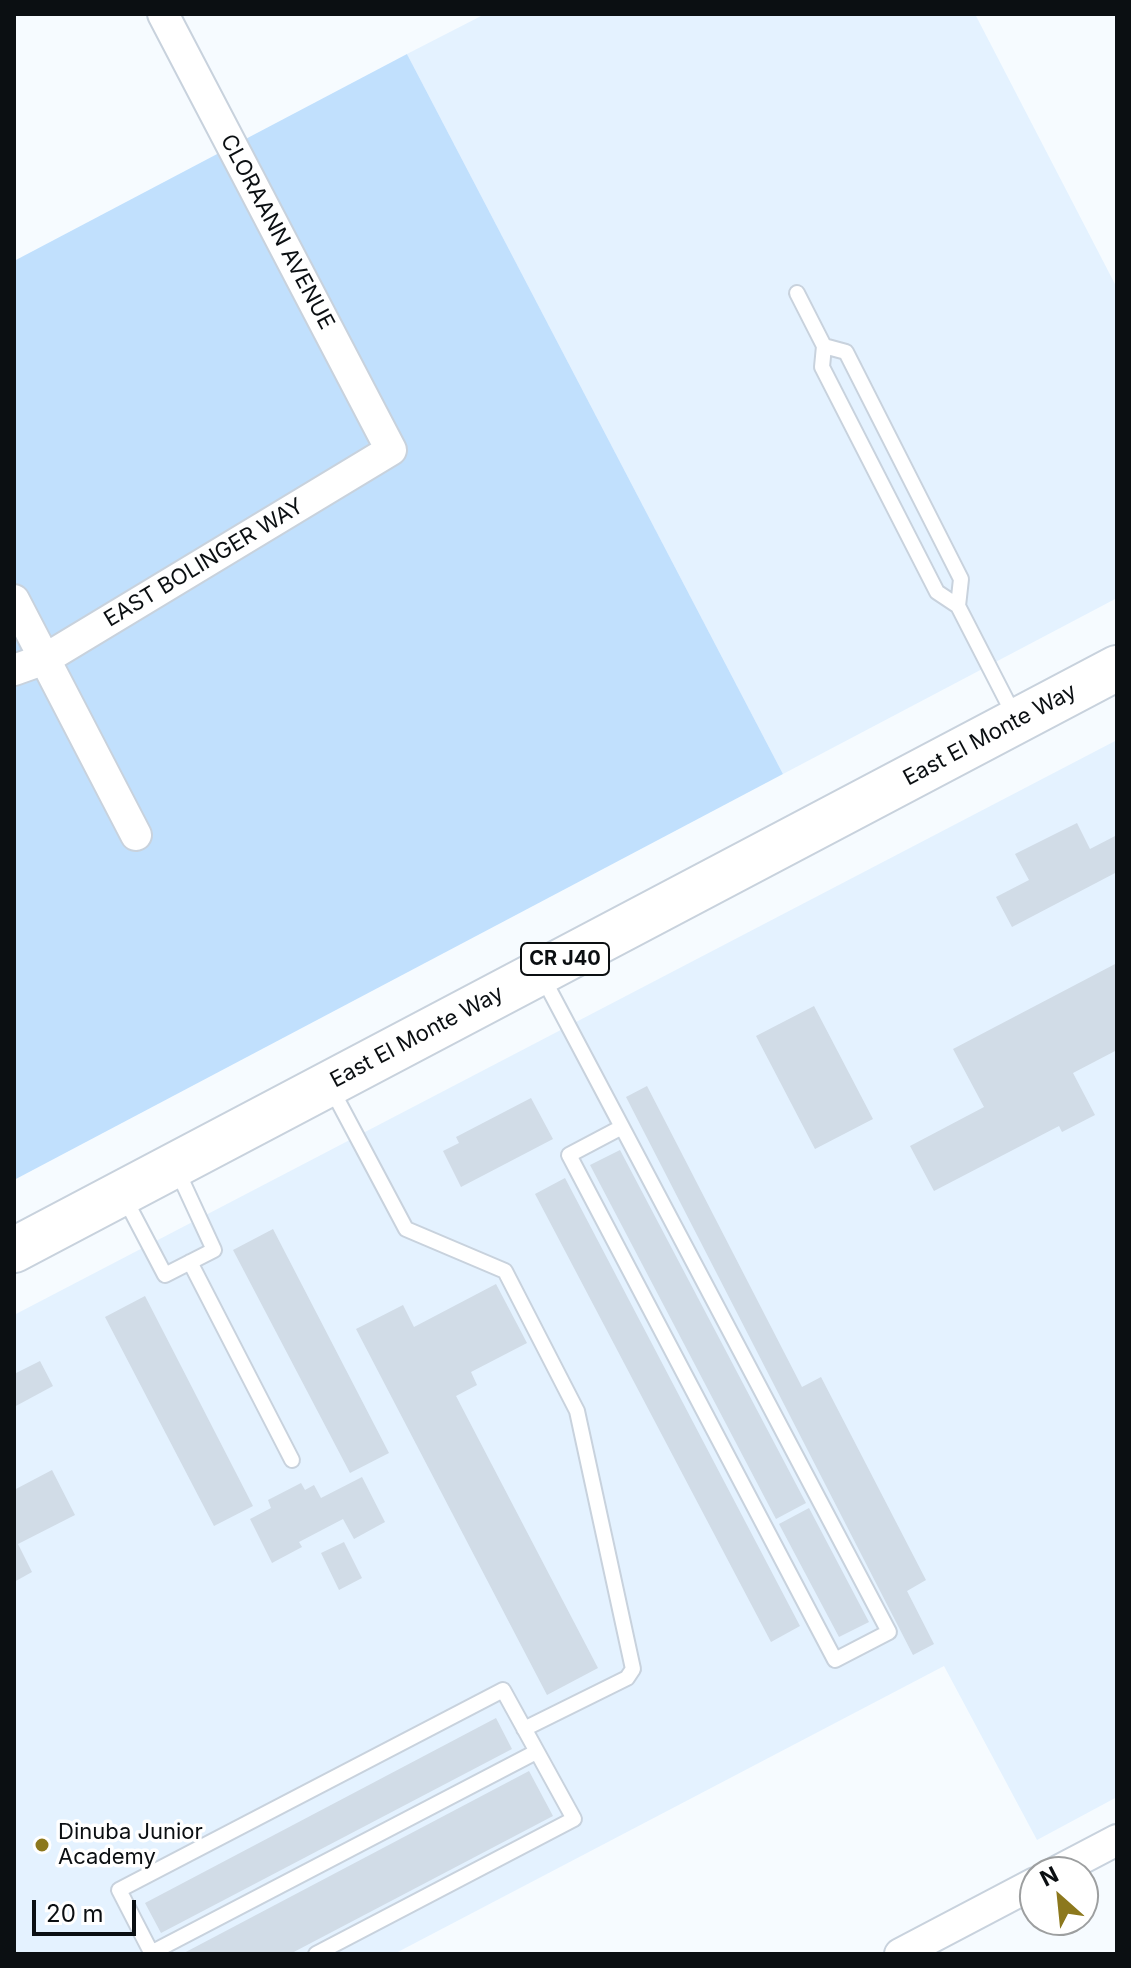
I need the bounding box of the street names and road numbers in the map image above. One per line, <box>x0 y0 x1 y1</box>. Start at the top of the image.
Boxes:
street label: CLORAANN AVENUE <box>214 130 340 334</box>
street label: EAST BOLINGER WAY <box>100 493 308 633</box>
street label: East El Monte Way <box>899 678 1081 792</box>
road number: CR J40 <box>521 943 609 975</box>
street label: East El Monte Way <box>326 980 508 1094</box>

